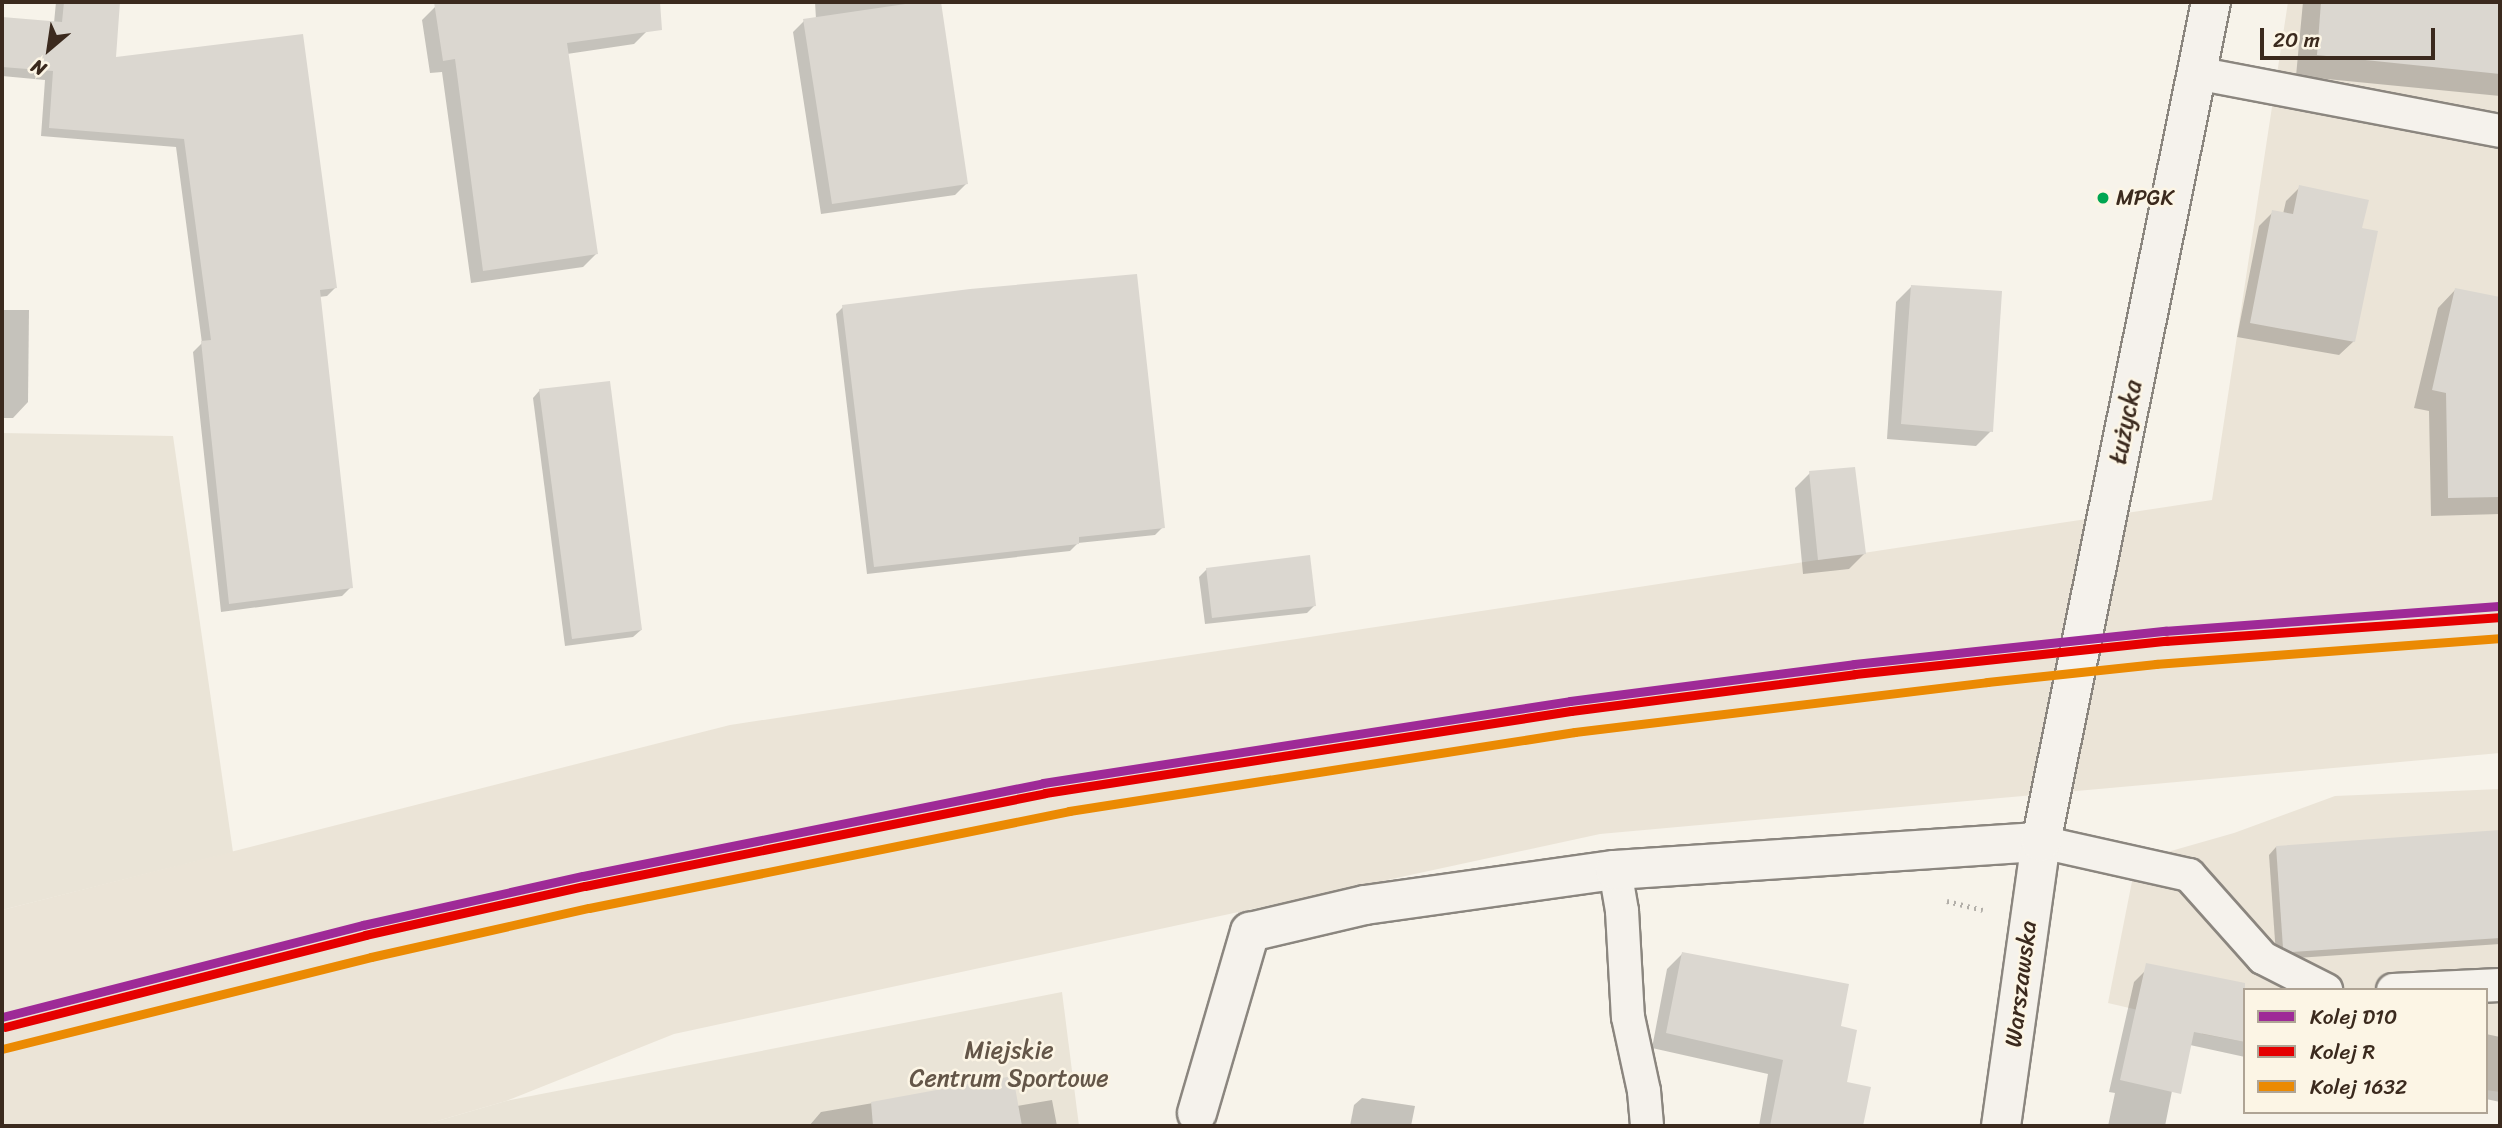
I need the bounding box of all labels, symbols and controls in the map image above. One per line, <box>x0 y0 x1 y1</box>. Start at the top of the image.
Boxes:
north arrow <box>14 14 84 84</box>
scale bar <box>2264 14 2439 58</box>
text: 20 m <box>2273 21 2320 59</box>
text: N <box>25 50 52 85</box>
place label: MPGK <box>2116 185 2174 211</box>
marker: MPGK <box>2096 191 2110 205</box>
street label: Łużycka <box>2104 378 2148 466</box>
street label: Warszawska <box>1999 919 2043 1049</box>
legend <box>2243 988 2488 1114</box>
text: Kolej D10 <box>2310 998 2397 1036</box>
text: Kolej R <box>2310 1033 2375 1071</box>
park label: Miejskie Centrum Sportowe <box>910 1037 1108 1093</box>
text: Kolej 1632 <box>2310 1068 2407 1106</box>

